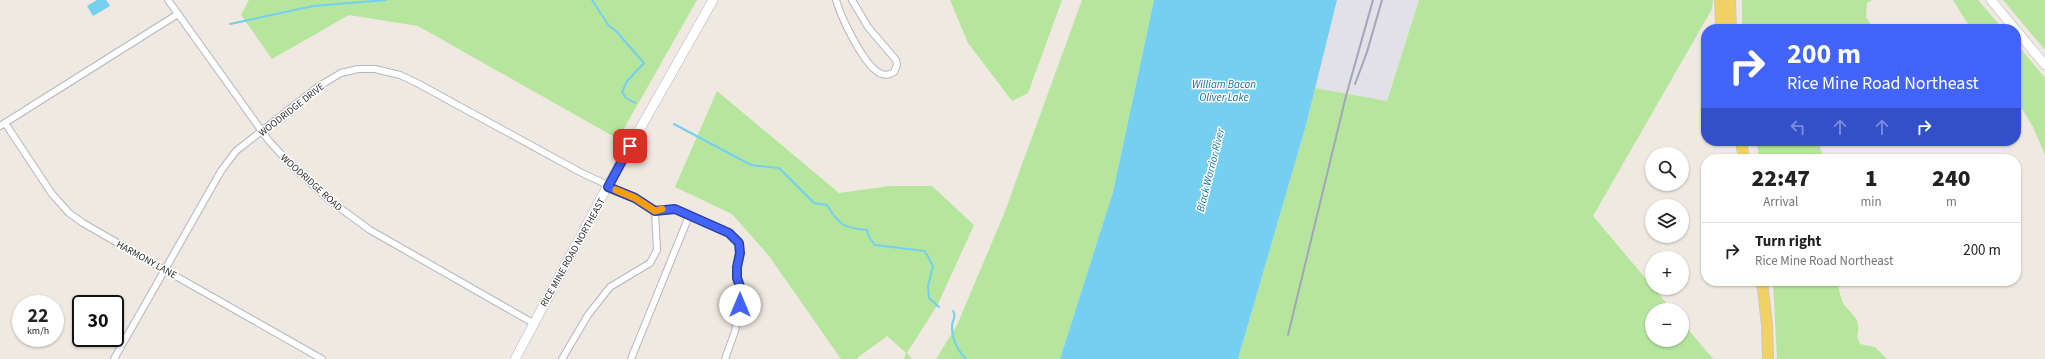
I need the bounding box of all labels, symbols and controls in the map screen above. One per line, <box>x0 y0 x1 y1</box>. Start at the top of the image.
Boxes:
text: 200 m <box>1787 34 1861 74</box>
icon: right <box>1721 40 1773 92</box>
text: Rice Mine Road Northeast <box>1787 71 1979 96</box>
water label: William Bacon Oliver Lake <box>1192 77 1256 105</box>
street label: WOODRIDGE DRIVE <box>256 80 327 140</box>
icon: left <box>1787 116 1809 138</box>
icon: ahead <box>1829 116 1851 138</box>
icon: ahead <box>1871 116 1893 138</box>
icon: right <box>1913 116 1935 138</box>
water label: Black Warrior River <box>1193 126 1228 213</box>
pin <box>613 129 647 163</box>
icon: arrive <box>619 135 641 157</box>
map controls <box>1645 147 1689 347</box>
button: search <box>1645 147 1689 191</box>
street label: WOODRIDGE ROAD <box>277 151 345 214</box>
text: 22:47 <box>1751 161 1810 196</box>
text: 1 <box>1865 161 1878 196</box>
text: 240 <box>1932 161 1971 196</box>
text: Arrival <box>1763 193 1798 211</box>
text: min <box>1861 193 1882 211</box>
text: m <box>1946 193 1957 211</box>
street label: RICE MINE ROAD NORTHEAST <box>537 195 609 309</box>
button: layers <box>1645 199 1689 243</box>
text: Turn right <box>1755 231 1821 252</box>
street label: HARMONY LANE <box>114 238 179 282</box>
icon: right <box>1721 240 1743 262</box>
text: 200 m <box>1963 240 2001 261</box>
button: + <box>1645 251 1689 295</box>
text: Rice Mine Road Northeast <box>1755 252 1893 270</box>
position arrow <box>719 284 761 326</box>
speed limit sign: 30 <box>72 295 124 347</box>
text: 22 <box>27 302 49 330</box>
button: − <box>1645 303 1689 347</box>
text: km/h <box>27 324 49 338</box>

